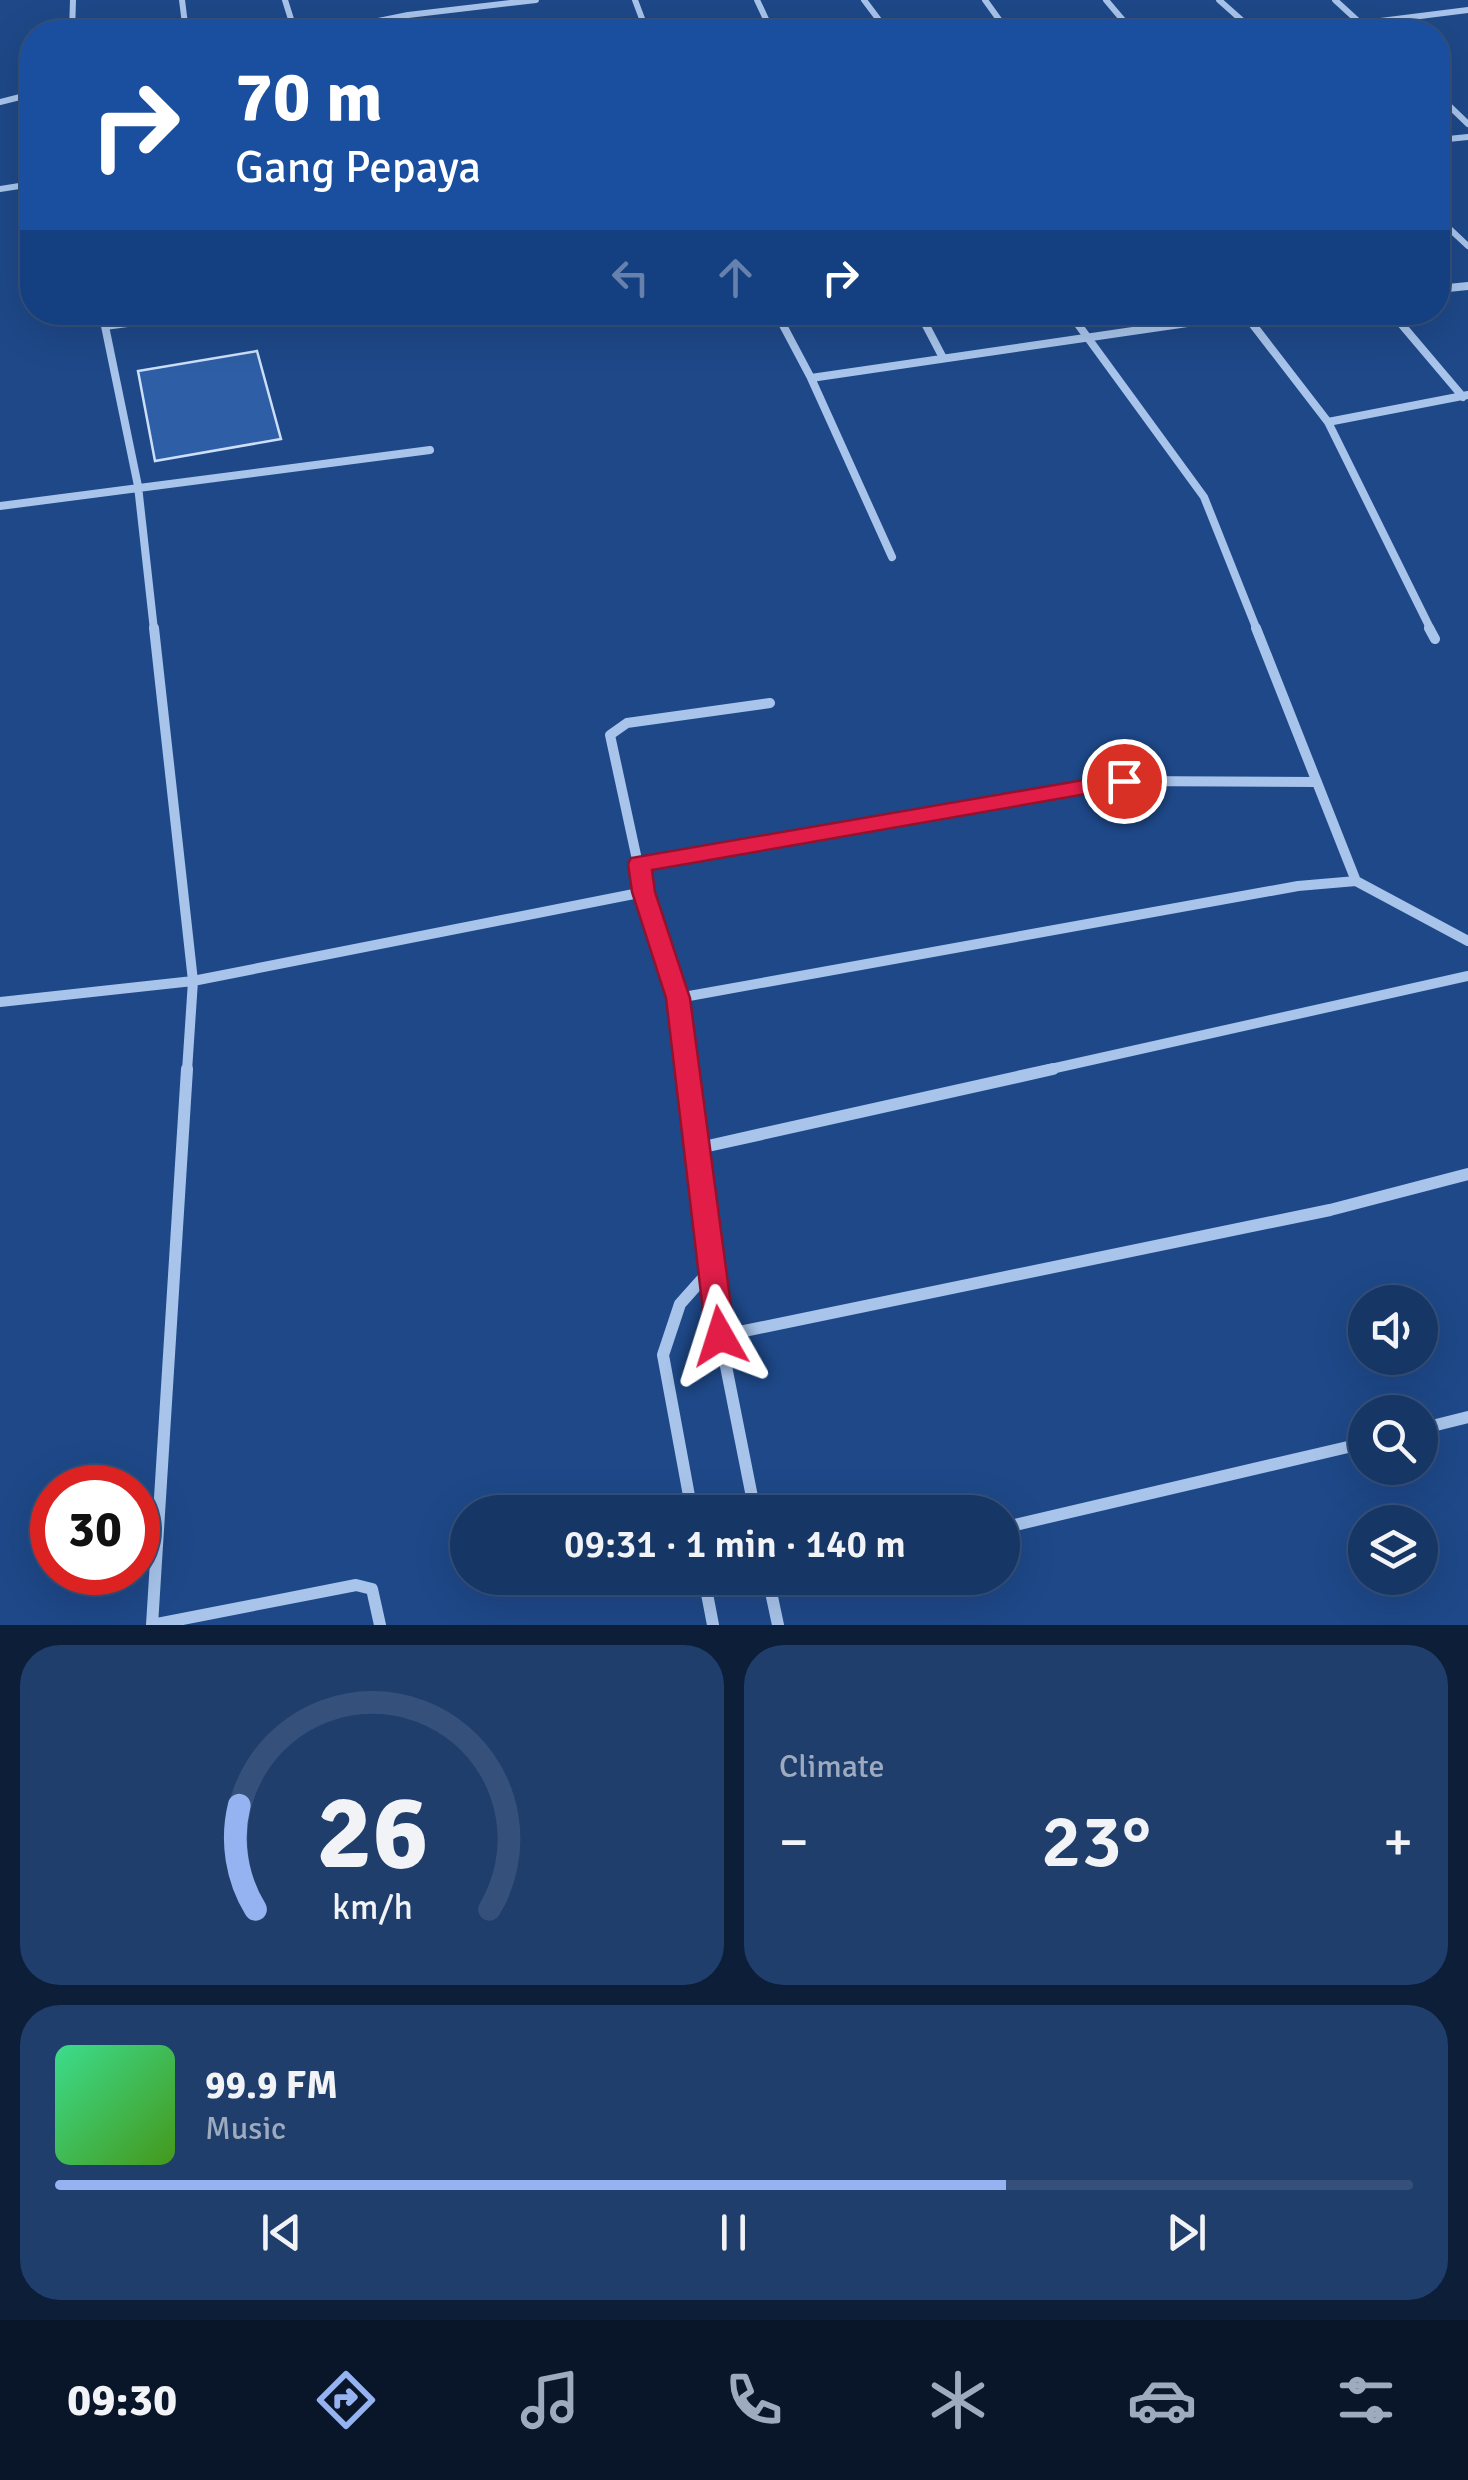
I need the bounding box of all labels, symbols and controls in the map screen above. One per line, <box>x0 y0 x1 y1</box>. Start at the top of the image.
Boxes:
text: 70 m <box>235 54 383 140</box>
icon: right <box>70 60 200 190</box>
text: Gang Pepaya <box>235 140 481 195</box>
icon: left <box>603 250 658 305</box>
icon: ahead <box>708 250 763 305</box>
icon: right <box>813 250 868 305</box>
pin <box>1082 739 1167 824</box>
icon: arrive <box>1097 754 1152 809</box>
position arrow <box>668 1284 772 1388</box>
map controls <box>1348 1285 1438 1595</box>
button: sound <box>1348 1285 1438 1375</box>
button: search <box>1348 1395 1438 1485</box>
speed limit sign: 30 <box>30 1465 160 1595</box>
button: layers <box>1348 1505 1438 1595</box>
text: 09:31 · 1 min · 140 m <box>564 1521 906 1568</box>
text: Climate <box>779 1747 885 1786</box>
text: 26 <box>316 1769 428 1897</box>
text: 23° <box>1041 1795 1151 1888</box>
text: − <box>779 1808 809 1876</box>
text: + <box>1383 1808 1413 1876</box>
text: km/h <box>332 1885 412 1929</box>
text: 99.9 FM <box>205 2062 338 2109</box>
text: Music <box>205 2109 286 2148</box>
icon: previous <box>254 2205 309 2260</box>
icon: pause <box>706 2205 761 2260</box>
icon: next <box>1159 2205 1214 2260</box>
icon: directions <box>311 2365 381 2435</box>
icon: music <box>515 2365 585 2435</box>
icon: phone <box>719 2365 789 2435</box>
icon: climate <box>923 2365 993 2435</box>
icon: car <box>1127 2365 1197 2435</box>
icon: filters <box>1331 2365 1401 2435</box>
text: 09:30 <box>67 2373 177 2428</box>

